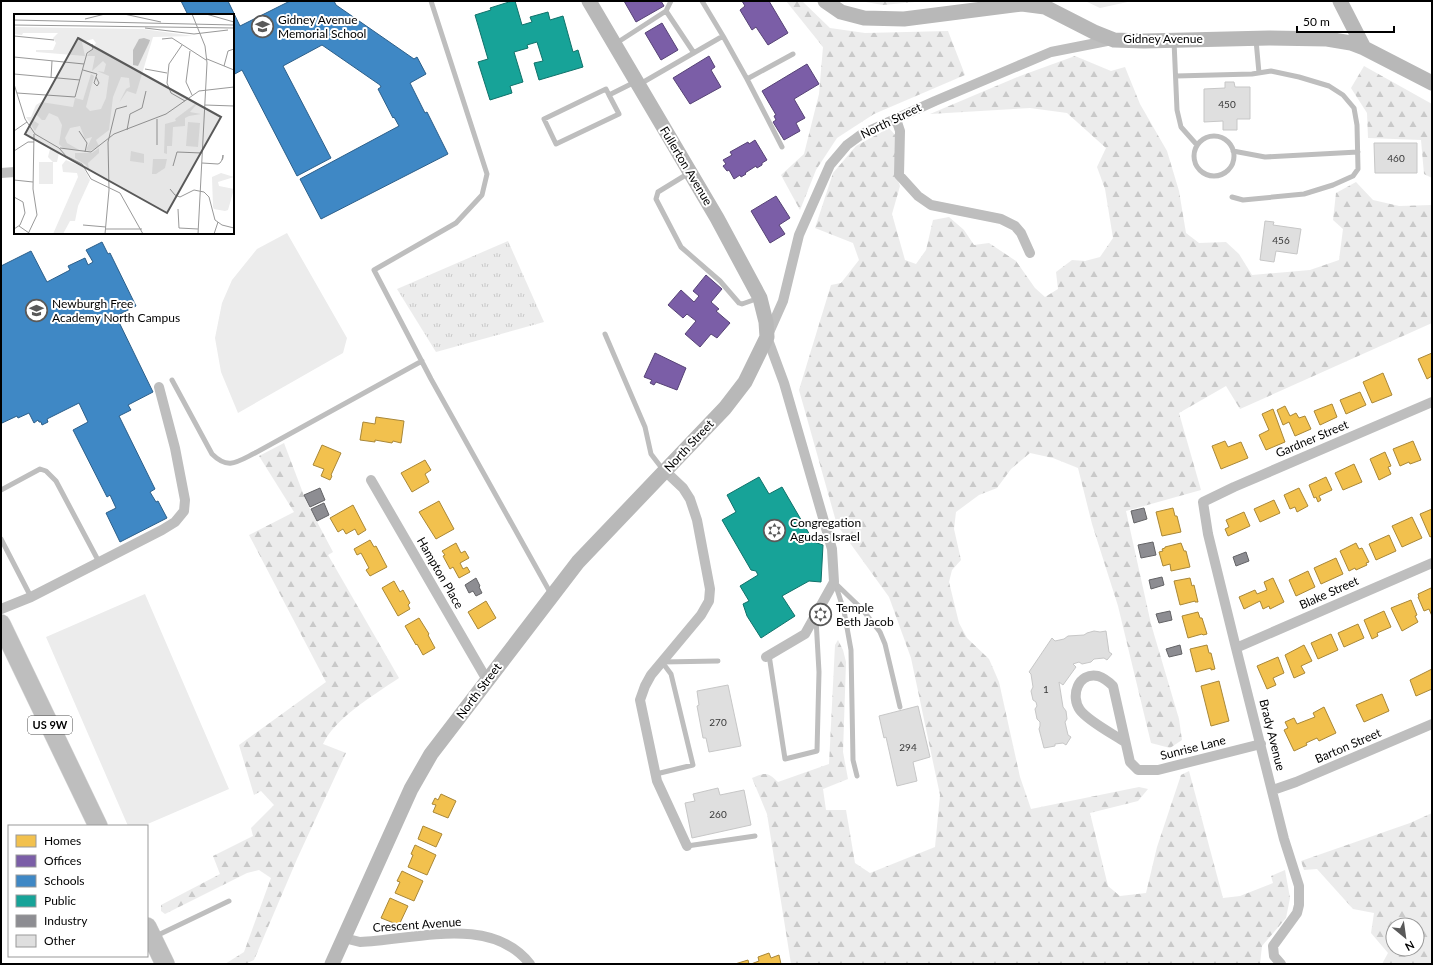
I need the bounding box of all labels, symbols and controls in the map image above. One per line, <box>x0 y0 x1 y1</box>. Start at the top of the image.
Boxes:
scale bar <box>1297 8 1394 34</box>
place label: Gidney Avenue Memorial School <box>278 12 366 41</box>
inset map <box>14 14 234 234</box>
school or university icon: Gidney Avenue Memorial School <box>249 14 275 40</box>
text: 50 m <box>1303 14 1330 29</box>
street label: Gidney Avenue <box>1123 31 1203 46</box>
house number: 450 <box>1218 98 1236 110</box>
street label: North Street <box>858 99 924 142</box>
street label: Fullerton Avenue <box>657 123 716 208</box>
house number: 460 <box>1387 152 1405 164</box>
house number: 456 <box>1272 234 1290 246</box>
place label: Newburgh Free Academy North Campus <box>52 296 180 325</box>
school or university icon: Newburgh Free Academy North Campus <box>23 298 49 324</box>
street label: North Street <box>661 416 717 475</box>
street label: Gardner Street <box>1273 416 1351 461</box>
place label: Congregation Agudas Israel <box>790 515 861 544</box>
synagogue icon: Congregation Agudas Israel <box>762 517 788 543</box>
street label: Hampton Place <box>414 534 467 611</box>
street label: Blake Street <box>1297 573 1361 612</box>
place label: Temple Beth Jacob <box>836 600 894 629</box>
synagogue icon: Temple Beth Jacob <box>808 602 834 628</box>
street label: North Street <box>453 659 505 721</box>
house number: 1 <box>1043 683 1049 695</box>
street label: Brady Avenue <box>1256 698 1289 772</box>
road number: US 9W <box>28 716 72 734</box>
house number: 270 <box>709 716 727 728</box>
street label: Barton Street <box>1312 725 1384 766</box>
street label: Sunrise Lane <box>1159 732 1227 763</box>
house number: 294 <box>899 741 917 753</box>
house number: 260 <box>709 808 727 820</box>
legend <box>8 825 148 957</box>
text: Homes <box>44 833 81 848</box>
text: Offices <box>44 853 81 868</box>
text: Schools <box>44 873 85 888</box>
text: Public <box>44 893 76 908</box>
text: Industry <box>44 913 88 928</box>
street label: Crescent Avenue <box>372 914 462 935</box>
north arrow <box>1385 917 1425 957</box>
text: Other <box>44 933 76 948</box>
text: N <box>1403 938 1417 954</box>

